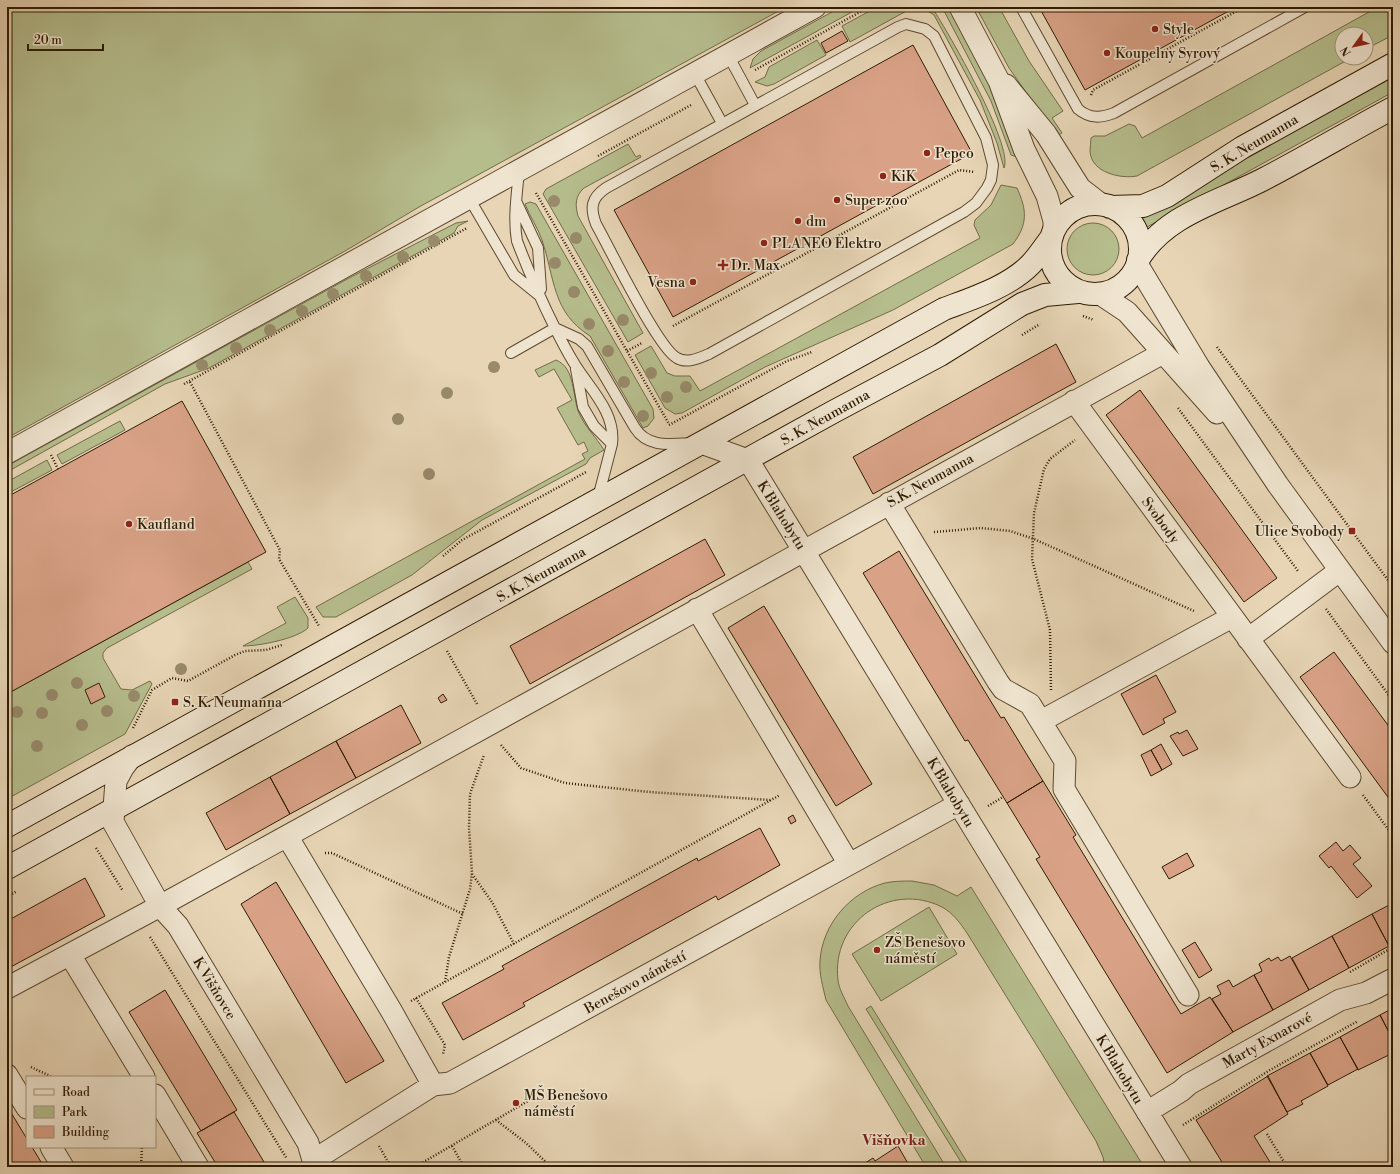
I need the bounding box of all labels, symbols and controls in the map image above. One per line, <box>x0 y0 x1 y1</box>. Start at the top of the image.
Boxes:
place label: Style <box>1163 21 1194 39</box>
marker: Style <box>1150 24 1160 34</box>
scale bar <box>28 26 103 52</box>
north arrow <box>1334 26 1374 66</box>
text: 20 m <box>34 33 62 48</box>
text: N <box>1338 43 1355 58</box>
place label: Koupelny Syrový <box>1115 45 1220 63</box>
marker: Koupelny Syrový <box>1102 48 1112 58</box>
street label: S. K. Neumanna <box>1207 110 1302 177</box>
place label: Pepco <box>935 145 974 163</box>
marker: Pepco <box>922 148 932 158</box>
place label: KiK <box>891 168 917 186</box>
marker: KiK <box>878 171 888 181</box>
place label: Super zoo <box>845 192 908 210</box>
marker: Super zoo <box>832 195 842 205</box>
place label: dm <box>806 213 826 231</box>
marker: dm <box>793 216 803 226</box>
place label: PLANEO Elektro <box>772 235 882 253</box>
marker: PLANEO Elektro <box>759 238 769 248</box>
place label: Dr. Max <box>731 257 781 275</box>
marker: Dr. Max <box>718 260 728 270</box>
place label: Vesna <box>647 274 686 292</box>
marker: Vesna <box>688 277 698 287</box>
street label: S. K. Neumanna <box>778 386 874 450</box>
street label: S.K. Neumanna <box>884 449 978 512</box>
street label: K Blahobytu <box>753 478 809 553</box>
street label: Svobody <box>1137 494 1183 548</box>
place label: Kaufland <box>137 516 195 534</box>
marker: Kaufland <box>124 519 134 529</box>
place label: Ulice Svobody <box>1255 523 1344 541</box>
marker: Ulice Svobody <box>1347 526 1357 536</box>
street label: S. K. Neumanna <box>494 543 590 607</box>
place label: S. K. Neumanna <box>183 694 283 712</box>
marker: S. K. Neumanna <box>170 697 180 707</box>
street label: K Blahobytu <box>922 754 978 831</box>
place label: ZŠ Benešovo náměstí <box>885 932 966 968</box>
marker: ZŠ Benešovo náměstí <box>872 945 882 955</box>
street label: Benešovo náměstí <box>580 947 691 1019</box>
street label: K Višňovce <box>188 954 240 1023</box>
street label: Marty Exnarové <box>1219 1009 1316 1073</box>
street label: K Blahobytu <box>1091 1031 1147 1108</box>
legend <box>26 1076 156 1148</box>
text: Road <box>62 1085 90 1100</box>
place label: MŠ Benešovo náměstí <box>524 1085 608 1121</box>
marker: MŠ Benešovo náměstí <box>511 1098 521 1108</box>
text: Park <box>62 1105 88 1120</box>
text: Building <box>61 1125 110 1140</box>
district label: Višňovka <box>861 1131 927 1150</box>

